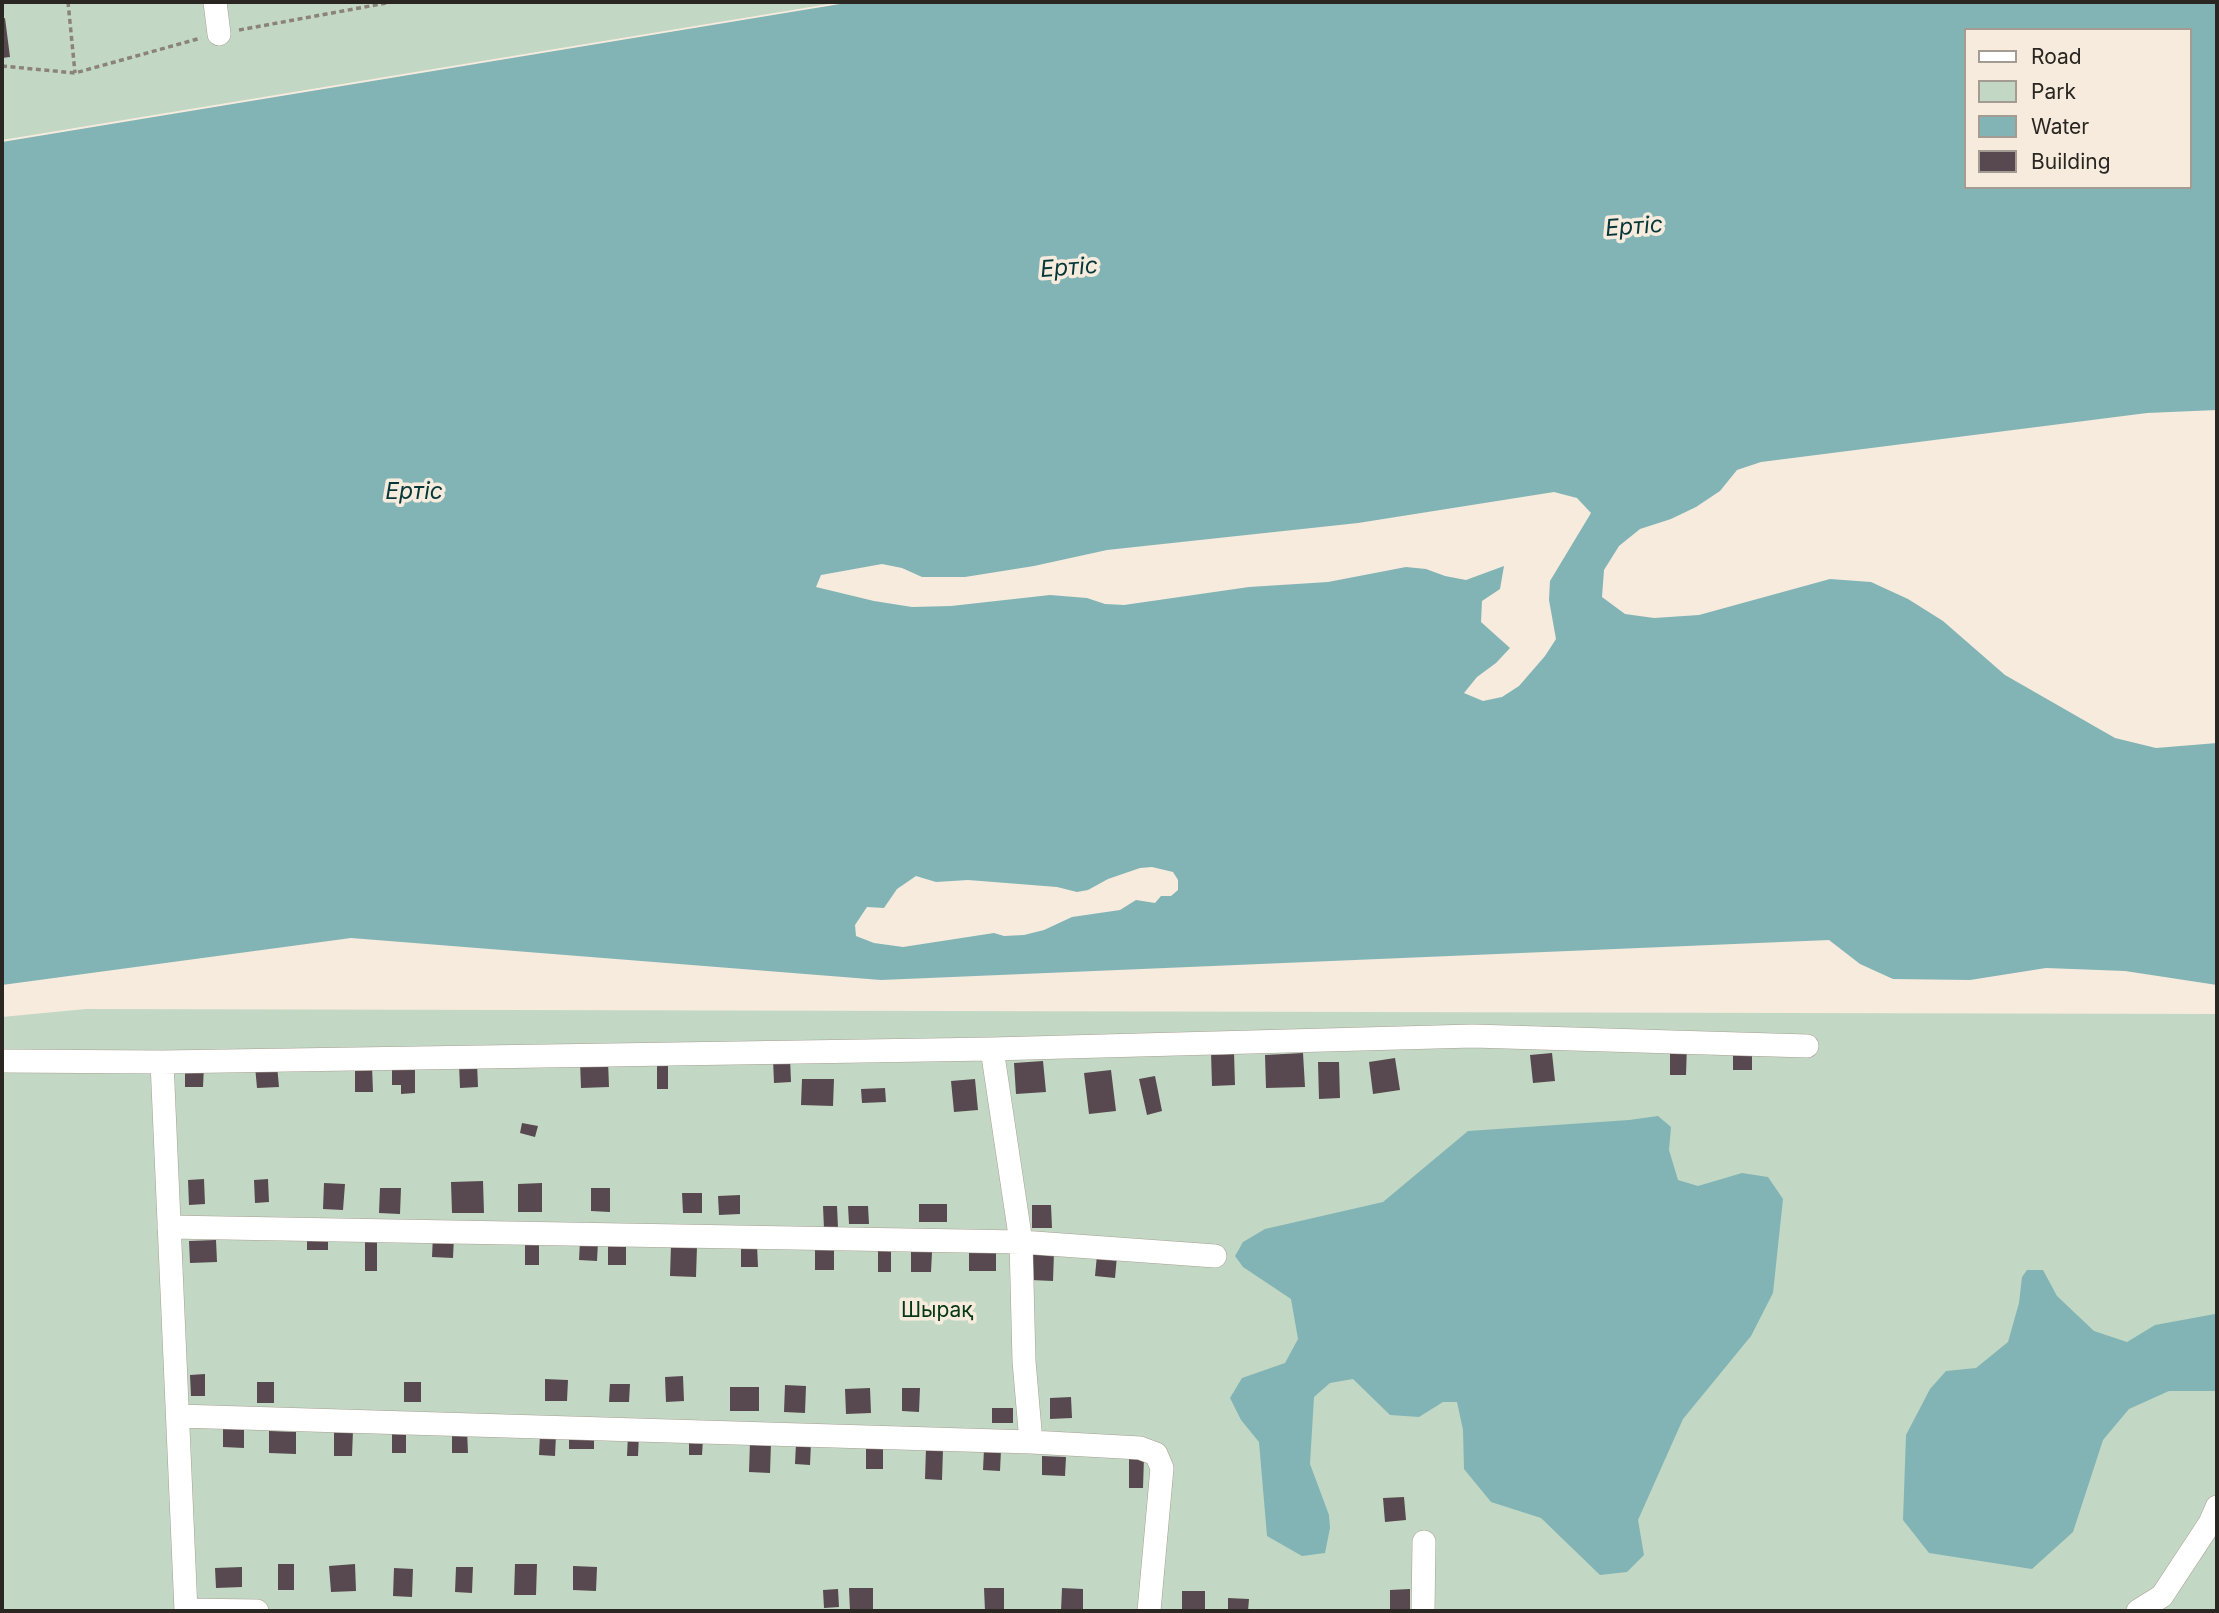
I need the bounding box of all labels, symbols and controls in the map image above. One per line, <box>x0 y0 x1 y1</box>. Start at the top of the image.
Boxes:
legend <box>1964 28 2191 189</box>
text: Road <box>2031 44 2082 69</box>
text: Park <box>2031 79 2076 104</box>
text: Water <box>2031 114 2089 139</box>
text: Building <box>2031 149 2111 174</box>
water label: Ертіс <box>1604 211 1664 243</box>
water label: Ертіс <box>1039 252 1099 284</box>
water label: Ертіс <box>385 478 443 506</box>
park label: Шырақ <box>901 1298 973 1324</box>

